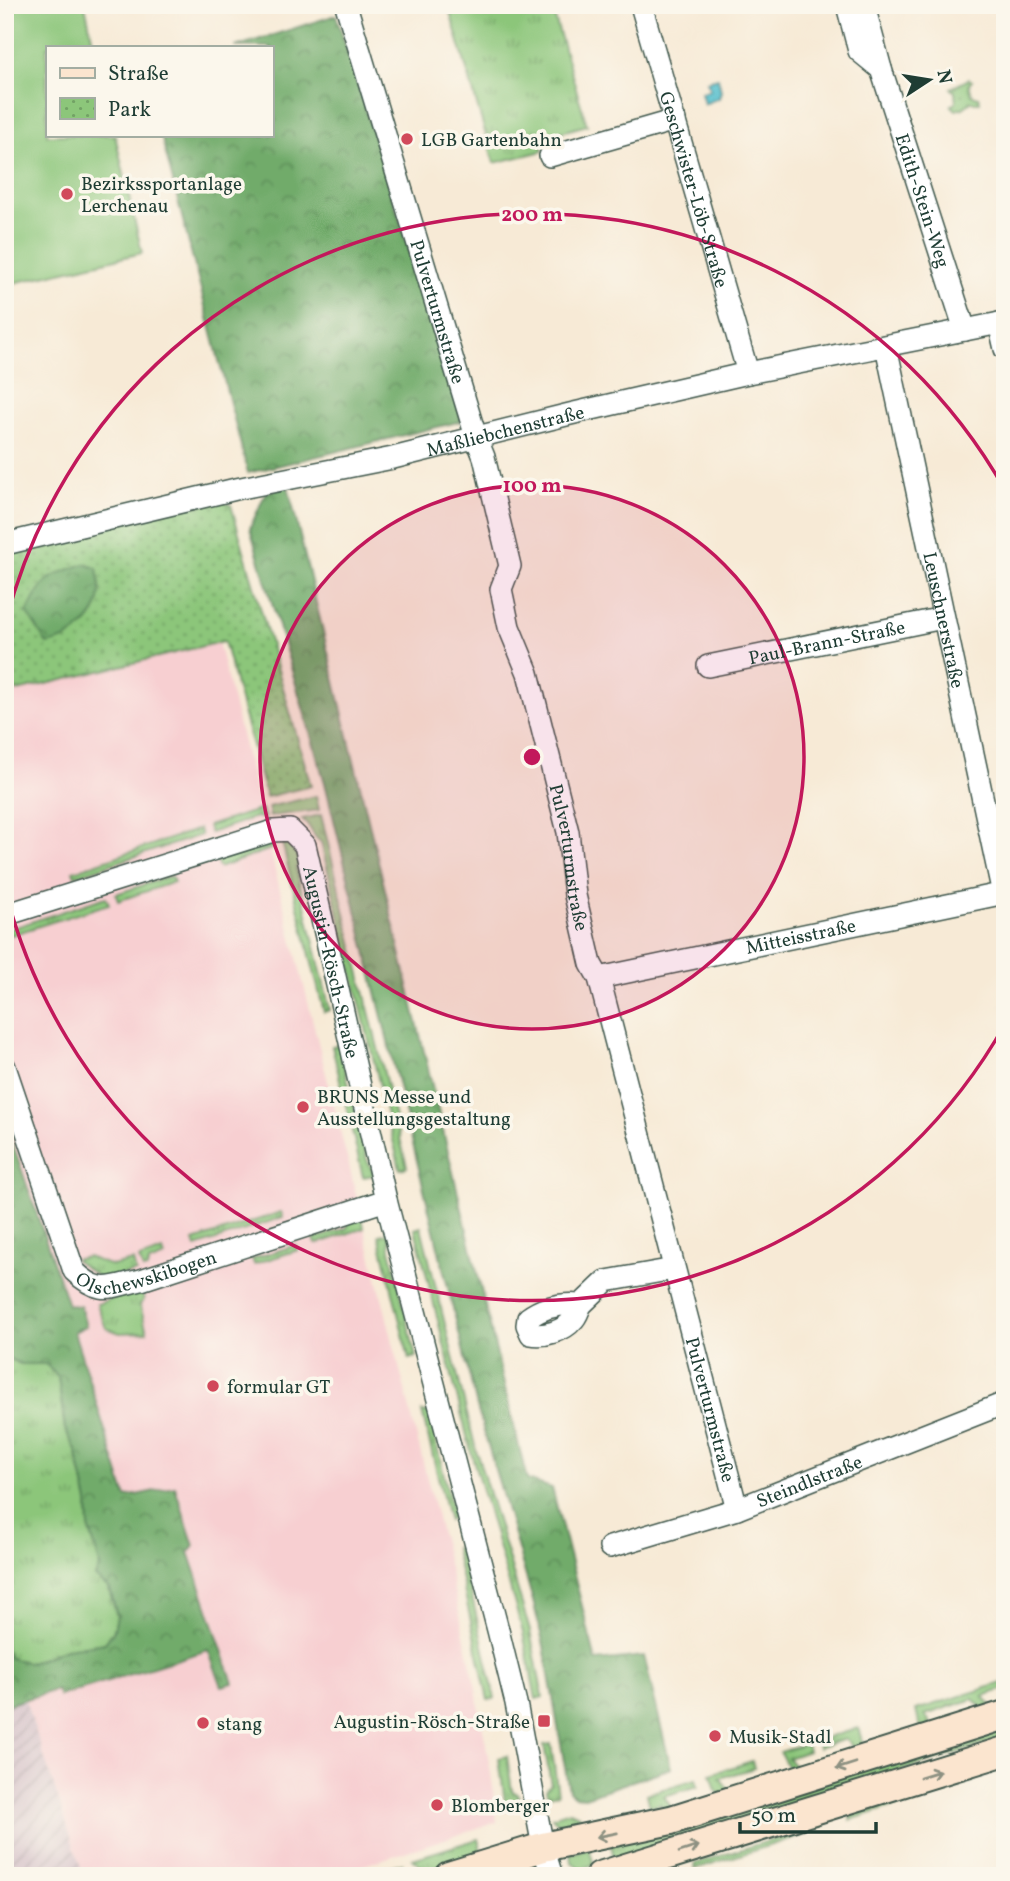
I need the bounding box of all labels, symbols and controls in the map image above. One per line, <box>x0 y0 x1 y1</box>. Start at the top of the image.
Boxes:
legend <box>46 46 273 136</box>
north arrow <box>894 46 964 116</box>
text: Straße <box>108 60 169 89</box>
text: N <box>930 67 958 87</box>
street label: Geschwister-Löb-Straße <box>652 89 734 291</box>
text: Park <box>108 96 151 125</box>
place label: LGB Gartenbahn <box>421 128 562 154</box>
street label: Edith-Stein-Weg <box>888 130 955 272</box>
marker: LGB Gartenbahn <box>399 131 415 147</box>
place label: Bezirkssportanlage Lerchenau <box>81 172 242 220</box>
marker: Bezirkssportanlage Lerchenau <box>59 186 75 202</box>
text: 200 m <box>501 201 563 230</box>
street label: Pulverturmstraße <box>402 237 470 387</box>
street label: Maßliebchenstraße <box>424 400 587 464</box>
text: 100 m <box>502 472 562 501</box>
street label: Leuschnerstraße <box>915 550 970 691</box>
street label: Paul-Brann-Straße <box>746 615 908 672</box>
centre of rings <box>520 745 544 769</box>
street label: Pulverturmstraße <box>541 781 594 934</box>
street label: Augustin-Rösch-Straße <box>295 864 364 1061</box>
street label: Mitteisstraße <box>744 914 858 962</box>
place label: BRUNS Messe und Ausstellungsgestaltung <box>317 1085 511 1133</box>
marker: BRUNS Messe und Ausstellungsgestaltung <box>295 1099 311 1115</box>
street label: Olschewskibogen <box>69 1245 220 1303</box>
street label: Pulverturmstraße <box>678 1334 740 1485</box>
place label: formular GT <box>227 1375 330 1401</box>
marker: formular GT <box>205 1378 221 1394</box>
street label: Steindlstraße <box>753 1450 867 1515</box>
place label: Augustin-Rösch-Straße <box>334 1710 530 1736</box>
place label: stang <box>217 1712 262 1738</box>
marker: Augustin-Rösch-Straße <box>536 1713 552 1729</box>
marker: stang <box>195 1715 211 1731</box>
place label: Musik-Stadl <box>729 1725 832 1751</box>
marker: Musik-Stadl <box>707 1728 723 1744</box>
one-way arrow <box>836 1760 858 1773</box>
one-way arrow <box>918 1767 940 1780</box>
scale bar <box>740 1790 877 1834</box>
place label: Blomberger <box>451 1794 550 1820</box>
marker: Blomberger <box>429 1797 445 1813</box>
text: 50 m <box>751 1802 796 1831</box>
one-way arrow <box>596 1828 619 1842</box>
one-way arrow <box>678 1842 700 1855</box>

